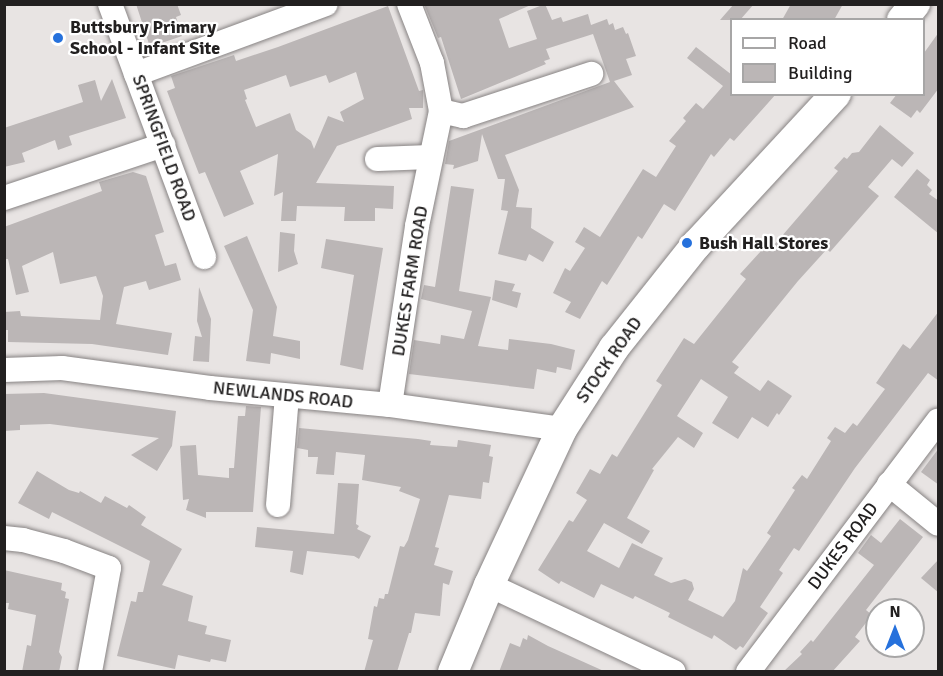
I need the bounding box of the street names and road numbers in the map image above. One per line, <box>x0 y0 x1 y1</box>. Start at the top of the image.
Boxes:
street label: SPRINGFIELD ROAD <box>127 72 201 224</box>
street label: DUKES FARM ROAD <box>387 204 433 358</box>
street label: STOCK ROAD <box>571 313 647 407</box>
street label: NEWLANDS ROAD <box>212 377 354 413</box>
street label: DUKES ROAD <box>803 498 883 594</box>

